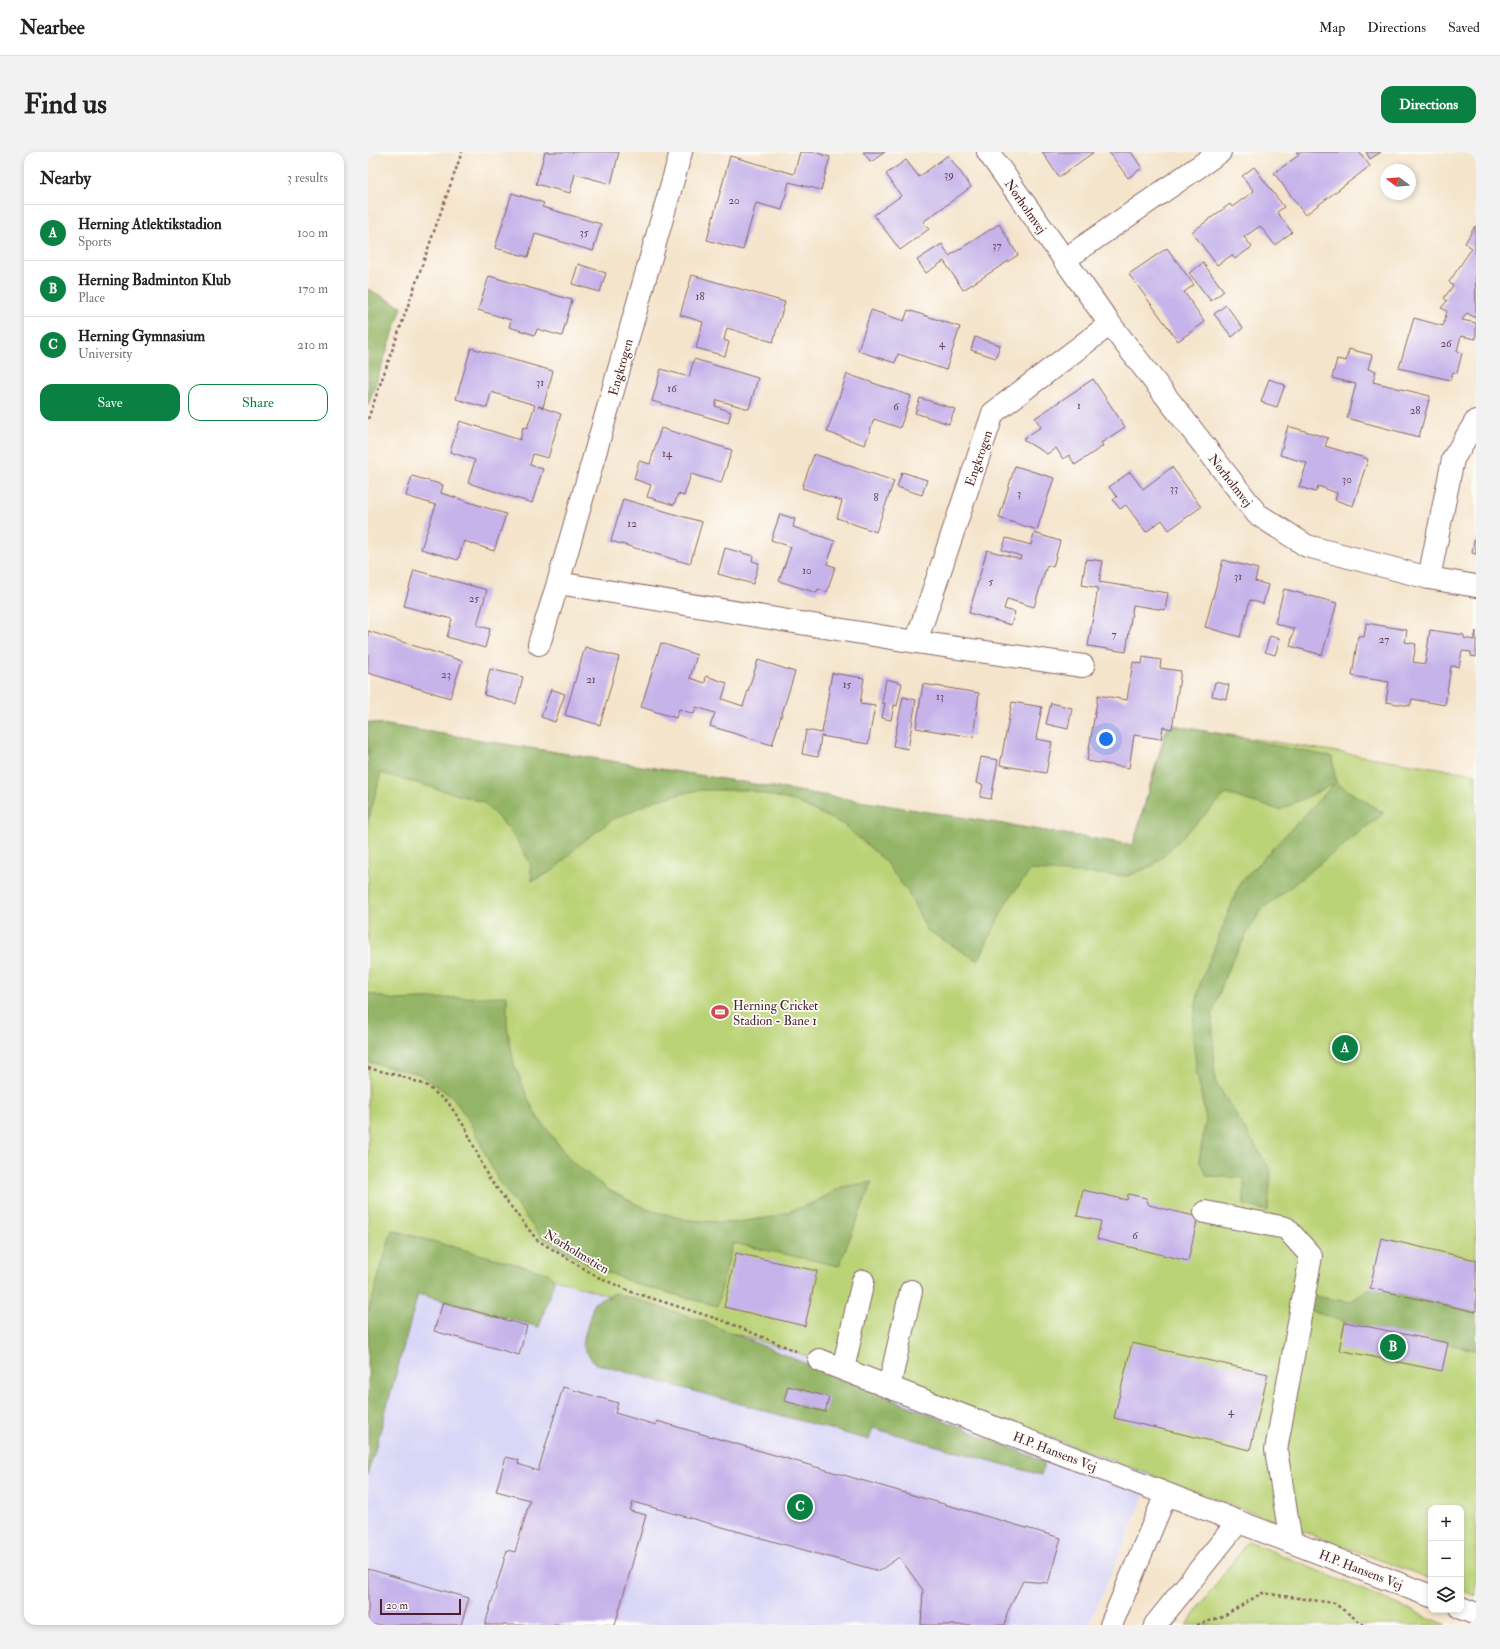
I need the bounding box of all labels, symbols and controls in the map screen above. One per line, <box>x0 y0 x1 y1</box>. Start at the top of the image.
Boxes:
text: Nearbee <box>20 16 85 40</box>
text: Map <box>1319 19 1345 36</box>
text: Directions <box>1367 19 1426 36</box>
text: Saved <box>1448 19 1480 36</box>
button: Directions <box>1381 86 1476 123</box>
text: Find us <box>24 87 107 122</box>
north arrow <box>1380 164 1416 200</box>
text: Nearby <box>40 168 91 189</box>
house number: 39 <box>944 168 954 181</box>
text: 3 results <box>287 170 328 186</box>
street label: Nørholmvej <box>1001 176 1050 237</box>
house number: 20 <box>728 194 740 207</box>
text: Herning Atlektikstadion <box>78 215 222 234</box>
text: A <box>49 225 57 241</box>
text: 100 m <box>297 225 328 241</box>
house number: 35 <box>579 226 589 239</box>
text: Sports <box>78 234 112 250</box>
house number: 37 <box>992 239 1002 252</box>
text: Herning Badminton Klub <box>78 271 231 290</box>
text: B <box>49 281 57 297</box>
text: 170 m <box>298 281 328 297</box>
text: Place <box>78 290 105 306</box>
house number: 18 <box>695 290 705 303</box>
text: Herning Gymnasium <box>78 327 205 346</box>
text: C <box>48 337 58 353</box>
text: 210 m <box>297 337 328 353</box>
street label: Engkrogen <box>605 337 637 398</box>
house number: 4 <box>939 337 946 350</box>
house number: 26 <box>1440 337 1453 350</box>
text: University <box>78 346 132 362</box>
house number: 31 <box>536 376 544 389</box>
house number: 16 <box>667 382 678 395</box>
button: Save <box>40 384 180 421</box>
button: Share <box>188 384 328 421</box>
house number: 1 <box>1077 399 1081 412</box>
house number: 6 <box>893 400 900 413</box>
house number: 28 <box>1410 404 1420 417</box>
street label: Engkrogen <box>962 428 996 488</box>
house number: 14 <box>662 447 673 460</box>
street label: Nørholmvej <box>1205 451 1256 510</box>
house number: 30 <box>1342 473 1352 486</box>
house number: 33 <box>1170 482 1178 495</box>
house number: 3 <box>1017 487 1021 500</box>
house number: 8 <box>873 491 879 504</box>
house number: 12 <box>627 517 637 530</box>
house number: 10 <box>802 564 812 577</box>
house number: 31 <box>1234 570 1242 583</box>
house number: 5 <box>989 575 994 588</box>
house number: 25 <box>469 592 479 605</box>
house number: 7 <box>1111 628 1117 641</box>
house number: 27 <box>1379 633 1389 646</box>
house number: 23 <box>441 668 451 681</box>
house number: 21 <box>586 673 596 686</box>
house number: 15 <box>843 678 852 691</box>
house number: 13 <box>936 690 944 703</box>
your location <box>1096 729 1116 749</box>
place label: Herning Cricket Stadion - Bane 1 <box>733 998 818 1029</box>
sports icon: Herning Cricket Stadion - Bane 1 <box>710 1002 730 1022</box>
pin: A <box>1332 1033 1358 1063</box>
street label: Nørholmstien <box>541 1226 612 1278</box>
house number: 6 <box>1132 1229 1139 1242</box>
pin: B <box>1380 1332 1406 1362</box>
house number: 4 <box>1228 1405 1235 1418</box>
street label: H.P. Hansens Vej <box>1011 1429 1099 1475</box>
pin: C <box>787 1492 813 1522</box>
map controls <box>1428 1505 1464 1613</box>
button: + <box>1428 1505 1464 1541</box>
button: − <box>1428 1541 1464 1577</box>
street label: H.P. Hansens Vej <box>1317 1547 1405 1593</box>
button: layers <box>1428 1577 1464 1613</box>
scale bar <box>380 1597 461 1616</box>
text: 20 m <box>386 1599 408 1612</box>

